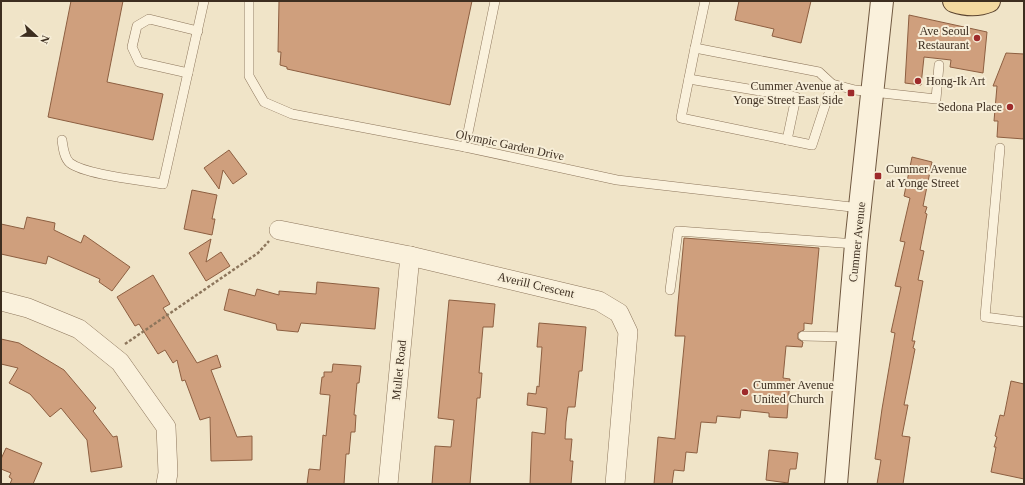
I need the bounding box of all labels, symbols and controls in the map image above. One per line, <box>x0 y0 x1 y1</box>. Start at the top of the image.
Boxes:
north arrow <box>16 16 56 56</box>
place label: Ave Seoul Restaurant <box>918 24 970 52</box>
marker: Ave Seoul Restaurant <box>972 33 982 43</box>
text: N <box>38 34 52 46</box>
place label: Hong-Ik Art <box>926 74 986 88</box>
marker: Hong-Ik Art <box>913 76 923 86</box>
place label: Cummer Avenue at Yonge Street East Side <box>733 79 844 107</box>
marker: Cummer Avenue at Yonge Street East Side <box>846 88 856 98</box>
place label: Sedona Place <box>938 100 1002 114</box>
marker: Sedona Place <box>1005 102 1015 112</box>
street label: Olympic Garden Drive <box>454 127 566 163</box>
place label: Cummer Avenue at Yonge Street <box>886 162 967 190</box>
marker: Cummer Avenue at Yonge Street <box>873 171 883 181</box>
street label: Cummer Avenue <box>846 201 868 283</box>
street label: Averill Crescent <box>496 269 576 301</box>
street label: Mullet Road <box>389 339 409 401</box>
place label: Cummer Avenue United Church <box>753 378 834 406</box>
marker: Cummer Avenue United Church <box>740 387 750 397</box>

